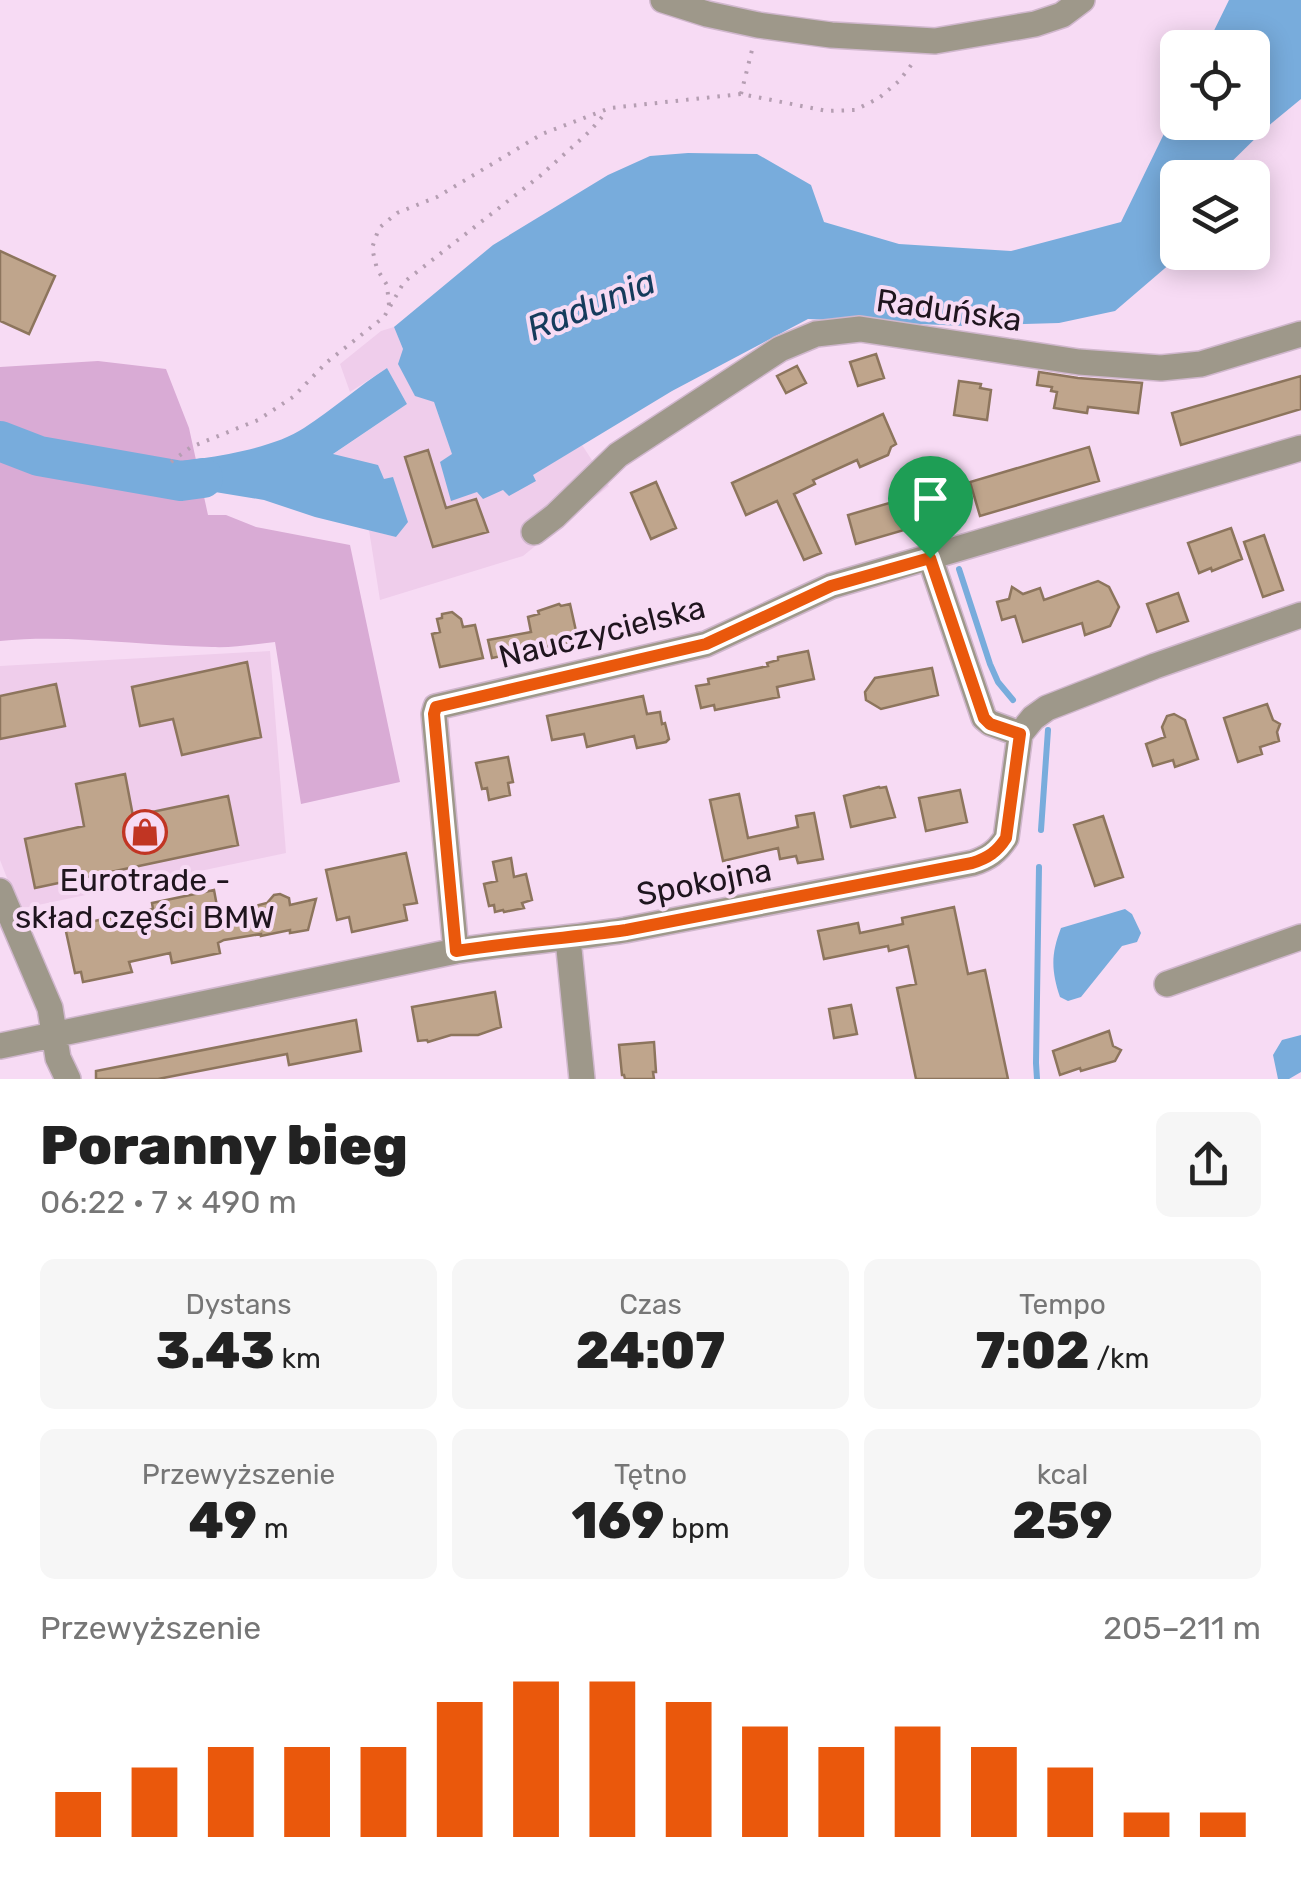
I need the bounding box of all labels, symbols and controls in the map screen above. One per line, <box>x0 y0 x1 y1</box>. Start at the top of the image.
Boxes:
map controls <box>1160 30 1270 270</box>
button: locate <box>1160 30 1270 140</box>
button: layers <box>1160 160 1270 270</box>
water label: Radunia <box>520 260 662 350</box>
street label: Raduńska <box>874 281 1024 339</box>
pin <box>888 456 973 559</box>
icon: arrive <box>903 471 958 526</box>
street label: Nauczycielska <box>495 588 709 676</box>
shop icon: Eurotrade - skład części BMW <box>122 809 168 855</box>
street label: Spokojna <box>633 850 775 914</box>
place label: Eurotrade - skład części BMW <box>15 861 275 936</box>
button: share <box>1156 1112 1261 1217</box>
text: Poranny bieg <box>40 1113 408 1178</box>
text: 06:22 · 7 × 490 m <box>40 1183 297 1221</box>
text: Dystans <box>185 1288 292 1321</box>
text: Czas <box>619 1288 682 1321</box>
text: Tempo <box>1019 1288 1106 1321</box>
text: 3.43 <box>156 1321 275 1381</box>
text: 24:07 <box>576 1321 725 1381</box>
text: 7:02 <box>976 1321 1090 1381</box>
text: km <box>275 1342 321 1375</box>
text: /km <box>1090 1342 1149 1375</box>
text: Przewyższenie <box>142 1458 335 1491</box>
text: Tętno <box>614 1458 687 1491</box>
text: kcal <box>1037 1458 1088 1491</box>
text: 49 <box>188 1491 257 1551</box>
text: 169 <box>571 1491 664 1551</box>
text: 259 <box>1012 1491 1113 1551</box>
text: m <box>257 1512 289 1545</box>
text: bpm <box>664 1512 730 1545</box>
text: Przewyższenie <box>40 1609 261 1647</box>
text: 205–211 m <box>1103 1609 1261 1647</box>

